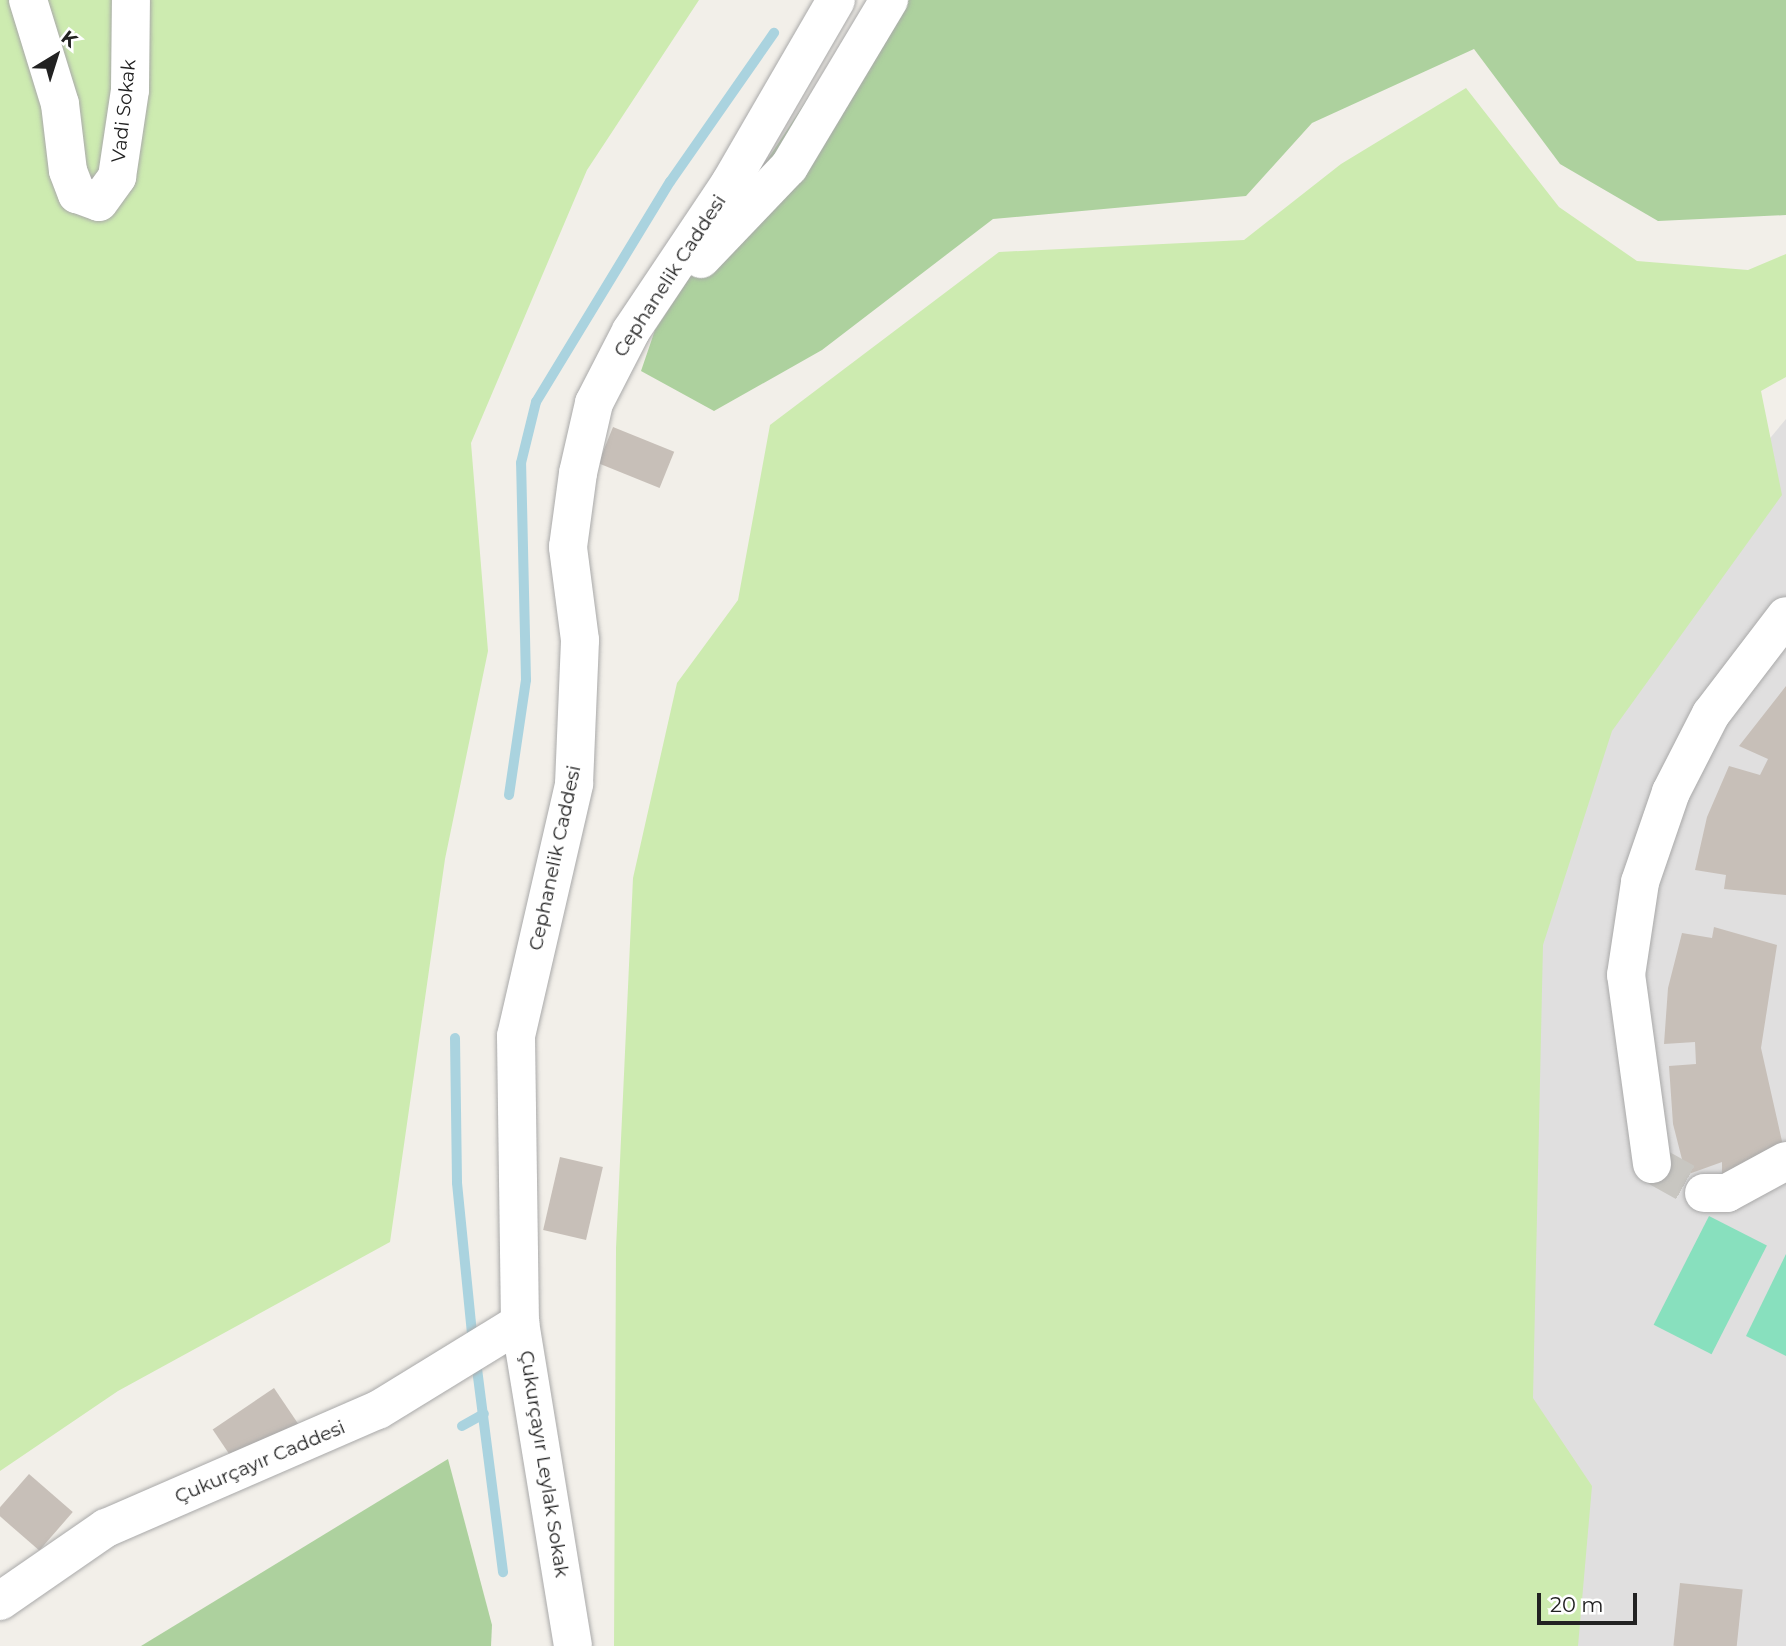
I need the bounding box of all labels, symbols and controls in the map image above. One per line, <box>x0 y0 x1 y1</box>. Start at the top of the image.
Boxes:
north arrow <box>21 21 91 91</box>
text: K <box>57 26 82 52</box>
street label: Vadi Sokak <box>107 58 141 164</box>
street label: Cephanelik Caddesi <box>609 191 731 361</box>
street label: Cephanelik Caddesi <box>524 763 586 953</box>
street label: Çukurçayır Leylak Sokak <box>515 1349 573 1579</box>
street label: Çukurçayır Caddesi <box>171 1416 349 1508</box>
scale bar <box>1541 1580 1641 1624</box>
text: 20 m <box>1550 1592 1604 1617</box>

